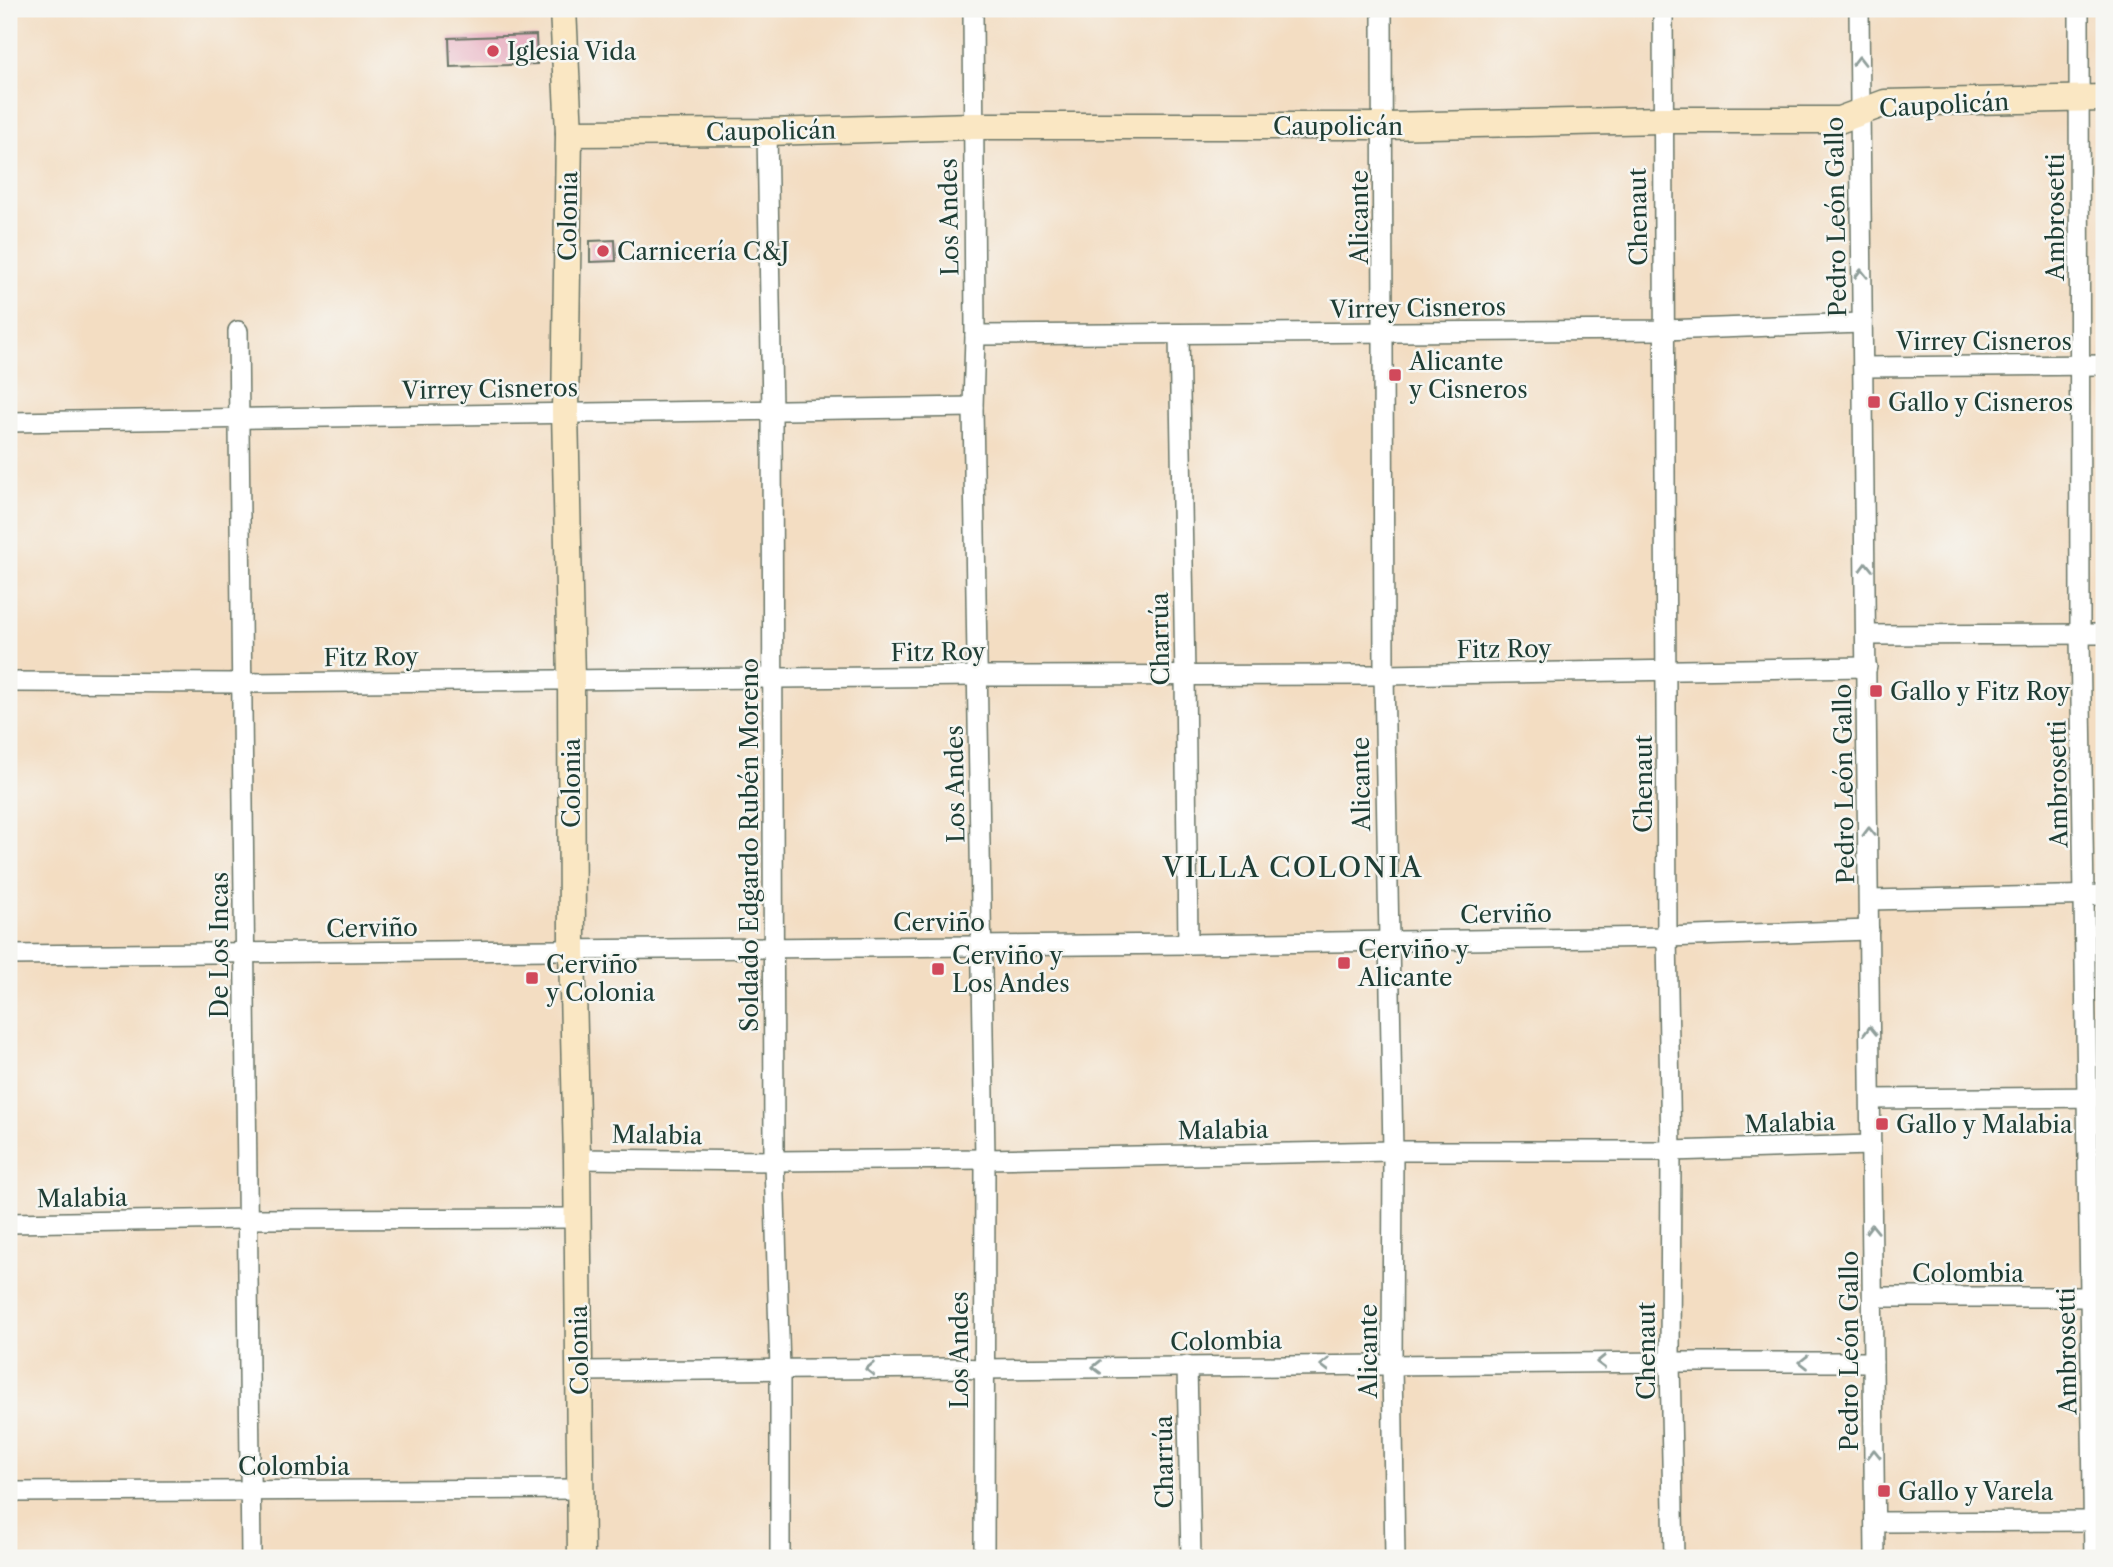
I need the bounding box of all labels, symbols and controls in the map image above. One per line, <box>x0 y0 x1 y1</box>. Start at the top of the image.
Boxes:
place label: Iglesia Vida <box>507 37 637 66</box>
marker: Iglesia Vida <box>485 43 501 59</box>
one-way arrow <box>1851 55 1867 65</box>
street label: Caupolicán <box>1878 87 2010 123</box>
street label: Caupolicán <box>1273 112 1403 141</box>
street label: Caupolicán <box>706 115 836 147</box>
street label: Pedro León Gallo <box>1820 117 1852 317</box>
street label: Ambrosetti <box>2041 153 2070 282</box>
street label: Los Andes <box>933 158 965 276</box>
street label: Chenaut <box>1623 167 1653 266</box>
street label: Colonia <box>553 170 583 261</box>
street label: Alicante <box>1345 170 1374 265</box>
place label: Carnicería C&J <box>617 237 789 266</box>
marker: Carnicería C&J <box>595 243 611 259</box>
one-way arrow <box>1854 268 1869 279</box>
street label: Virrey Cisneros <box>1329 292 1506 324</box>
street label: Virrey Cisneros <box>1895 327 2072 356</box>
place label: Alicante y Cisneros <box>1408 347 1528 404</box>
marker: Alicante y Cisneros <box>1387 367 1403 383</box>
street label: Virrey Cisneros <box>401 373 578 405</box>
place label: Gallo y Cisneros <box>1888 388 2073 417</box>
marker: Gallo y Cisneros <box>1866 394 1882 410</box>
one-way arrow <box>1858 561 1874 571</box>
street label: Charrúa <box>1145 592 1175 686</box>
street label: Fitz Roy <box>1456 634 1552 664</box>
street label: Fitz Roy <box>890 637 986 667</box>
street label: Fitz Roy <box>323 642 419 672</box>
street label: Soldado Edgardo Rubén Moreno <box>735 658 764 1032</box>
place label: Gallo y Fitz Roy <box>1890 677 2071 706</box>
marker: Gallo y Fitz Roy <box>1868 683 1884 699</box>
street label: Pedro León Gallo <box>1828 684 1860 884</box>
street label: Ambrosetti <box>2042 720 2074 849</box>
street label: Los Andes <box>939 725 971 843</box>
street label: Chenaut <box>1629 735 1658 833</box>
street label: Alicante <box>1346 737 1376 832</box>
street label: Colonia <box>557 738 586 828</box>
one-way arrow <box>1861 826 1876 837</box>
district label: VILLA COLONIA <box>1162 850 1423 884</box>
street label: De Los Incas <box>205 872 234 1018</box>
street label: Cerviño <box>1460 899 1552 929</box>
street label: Cerviño <box>893 908 985 937</box>
street label: Cerviño <box>326 913 418 943</box>
place label: Cerviño y Alicante <box>1357 935 1469 992</box>
place label: Cerviño y Los Andes <box>952 941 1070 998</box>
place label: Cerviño y Colonia <box>545 950 655 1007</box>
marker: Cerviño y Alicante <box>1336 955 1352 971</box>
marker: Cerviño y Los Andes <box>930 961 946 977</box>
marker: Cerviño y Colonia <box>524 970 540 986</box>
one-way arrow <box>1862 1025 1878 1036</box>
street label: Malabia <box>1744 1107 1836 1139</box>
place label: Gallo y Malabia <box>1896 1110 2073 1139</box>
street label: Malabia <box>1177 1115 1269 1145</box>
marker: Gallo y Malabia <box>1874 1116 1890 1132</box>
street label: Malabia <box>611 1120 703 1150</box>
street label: Malabia <box>36 1183 128 1213</box>
one-way arrow <box>1864 1223 1880 1234</box>
street label: Pedro León Gallo <box>1835 1251 1864 1451</box>
street label: Colombia <box>1912 1259 2024 1288</box>
street label: Ambrosetti <box>2051 1287 2083 1416</box>
street label: Los Andes <box>945 1291 974 1409</box>
street label: Chenaut <box>1632 1302 1661 1400</box>
street label: Colonia <box>564 1304 594 1395</box>
street label: Alicante <box>1354 1304 1383 1399</box>
street label: Colombia <box>1170 1326 1283 1356</box>
one-way arrow <box>1596 1354 1606 1370</box>
one-way arrow <box>1799 1354 1809 1370</box>
one-way arrow <box>1319 1357 1330 1373</box>
one-way arrow <box>1092 1359 1102 1375</box>
one-way arrow <box>864 1361 875 1377</box>
street label: Charrúa <box>1149 1415 1179 1509</box>
one-way arrow <box>1866 1448 1882 1459</box>
street label: Colombia <box>238 1452 350 1481</box>
place label: Gallo y Varela <box>1898 1477 2054 1506</box>
marker: Gallo y Varela <box>1876 1483 1892 1499</box>

